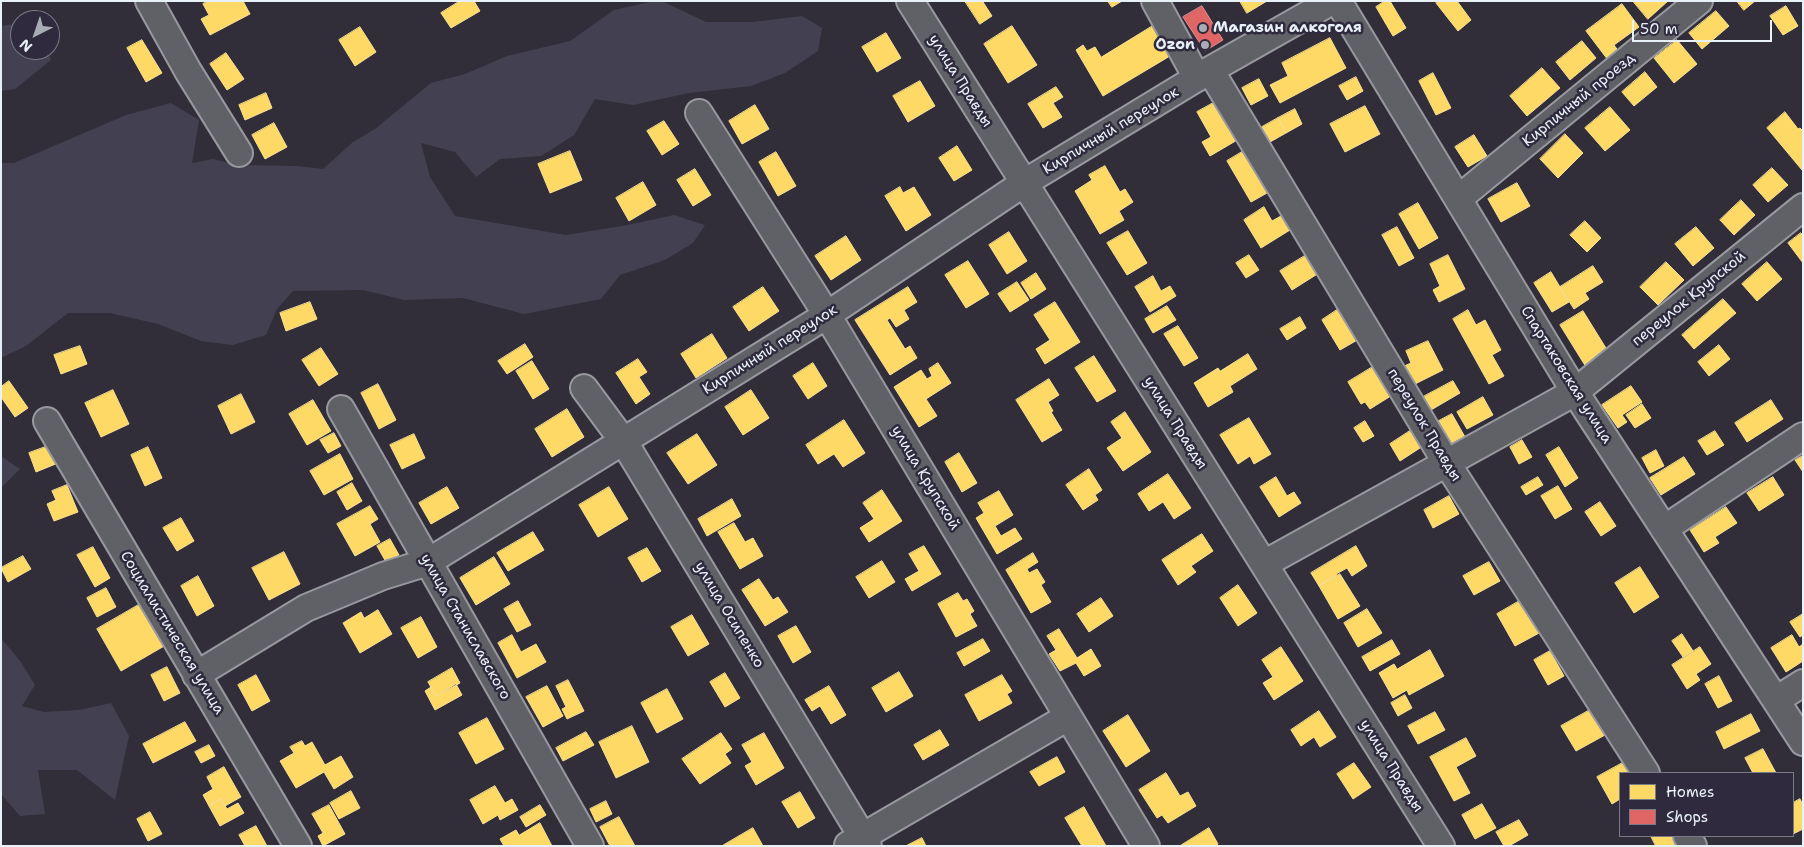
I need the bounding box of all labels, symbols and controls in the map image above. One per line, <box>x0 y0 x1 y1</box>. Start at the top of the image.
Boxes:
north arrow <box>10 10 60 60</box>
scale bar <box>1634 10 1774 42</box>
place label: Магазин алкоголя <box>1213 19 1362 37</box>
text: 50 m <box>1640 19 1678 39</box>
marker: Магазин алкоголя <box>1197 22 1209 34</box>
street label: улица Правды <box>924 31 996 131</box>
text: N <box>16 35 36 56</box>
place label: Ozon <box>1155 36 1195 54</box>
marker: Ozon <box>1199 39 1211 51</box>
street label: Кирпичный проезд <box>1519 49 1639 151</box>
street label: Кирпичный переулок <box>1040 83 1182 179</box>
street label: переулок Крупской <box>1629 248 1749 350</box>
street label: Кирпичный переулок <box>699 301 841 399</box>
street label: Спартаковская улица <box>1516 303 1616 447</box>
street label: переулок Правды <box>1383 365 1465 485</box>
street label: улица Правды <box>1139 373 1211 473</box>
street label: улица Крупской <box>887 422 963 534</box>
street label: Социалистическая улица <box>116 548 228 718</box>
street label: улица Станиславского <box>416 551 514 703</box>
street label: улица Осипенко <box>690 559 768 671</box>
street label: улица Правды <box>1355 716 1427 816</box>
legend <box>1619 772 1794 837</box>
text: Homes <box>1666 782 1714 802</box>
text: Shops <box>1666 807 1708 827</box>

